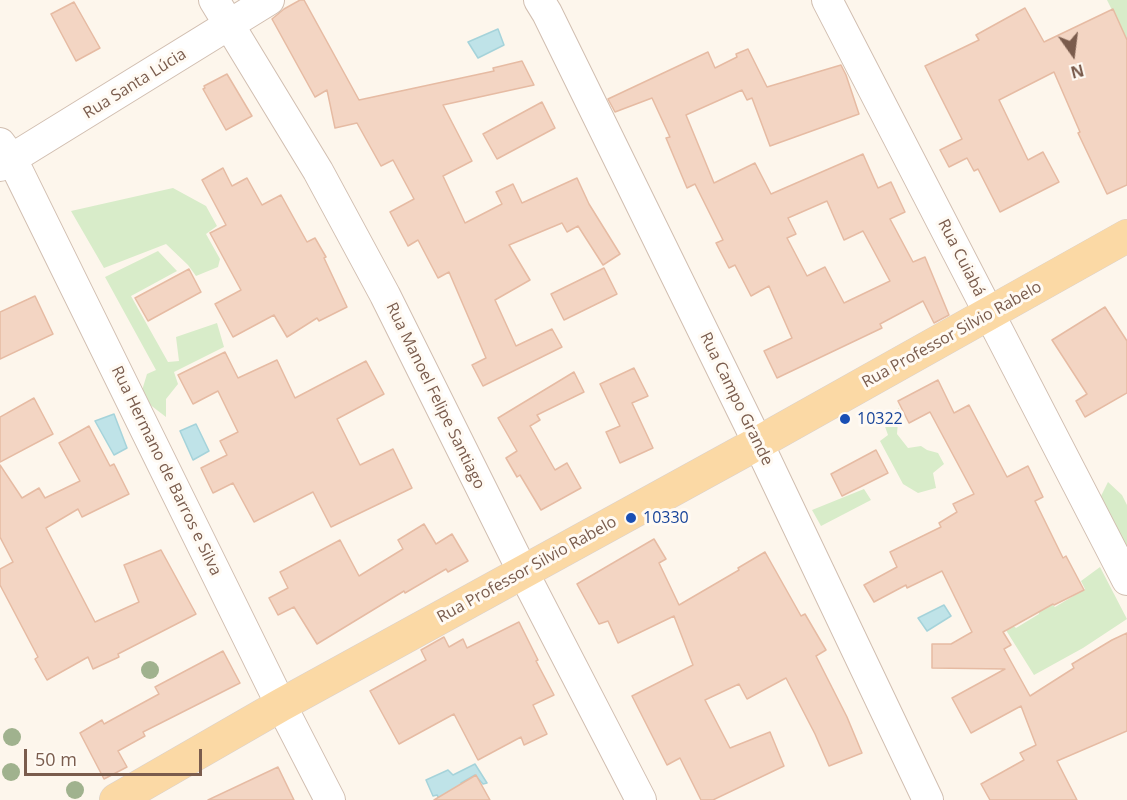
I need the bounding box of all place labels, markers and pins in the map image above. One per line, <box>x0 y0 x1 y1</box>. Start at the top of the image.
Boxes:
place label: 10322 <box>857 409 903 429</box>
marker: 10322 <box>838 412 852 426</box>
place label: 10330 <box>643 508 689 528</box>
marker: 10330 <box>624 511 638 525</box>

